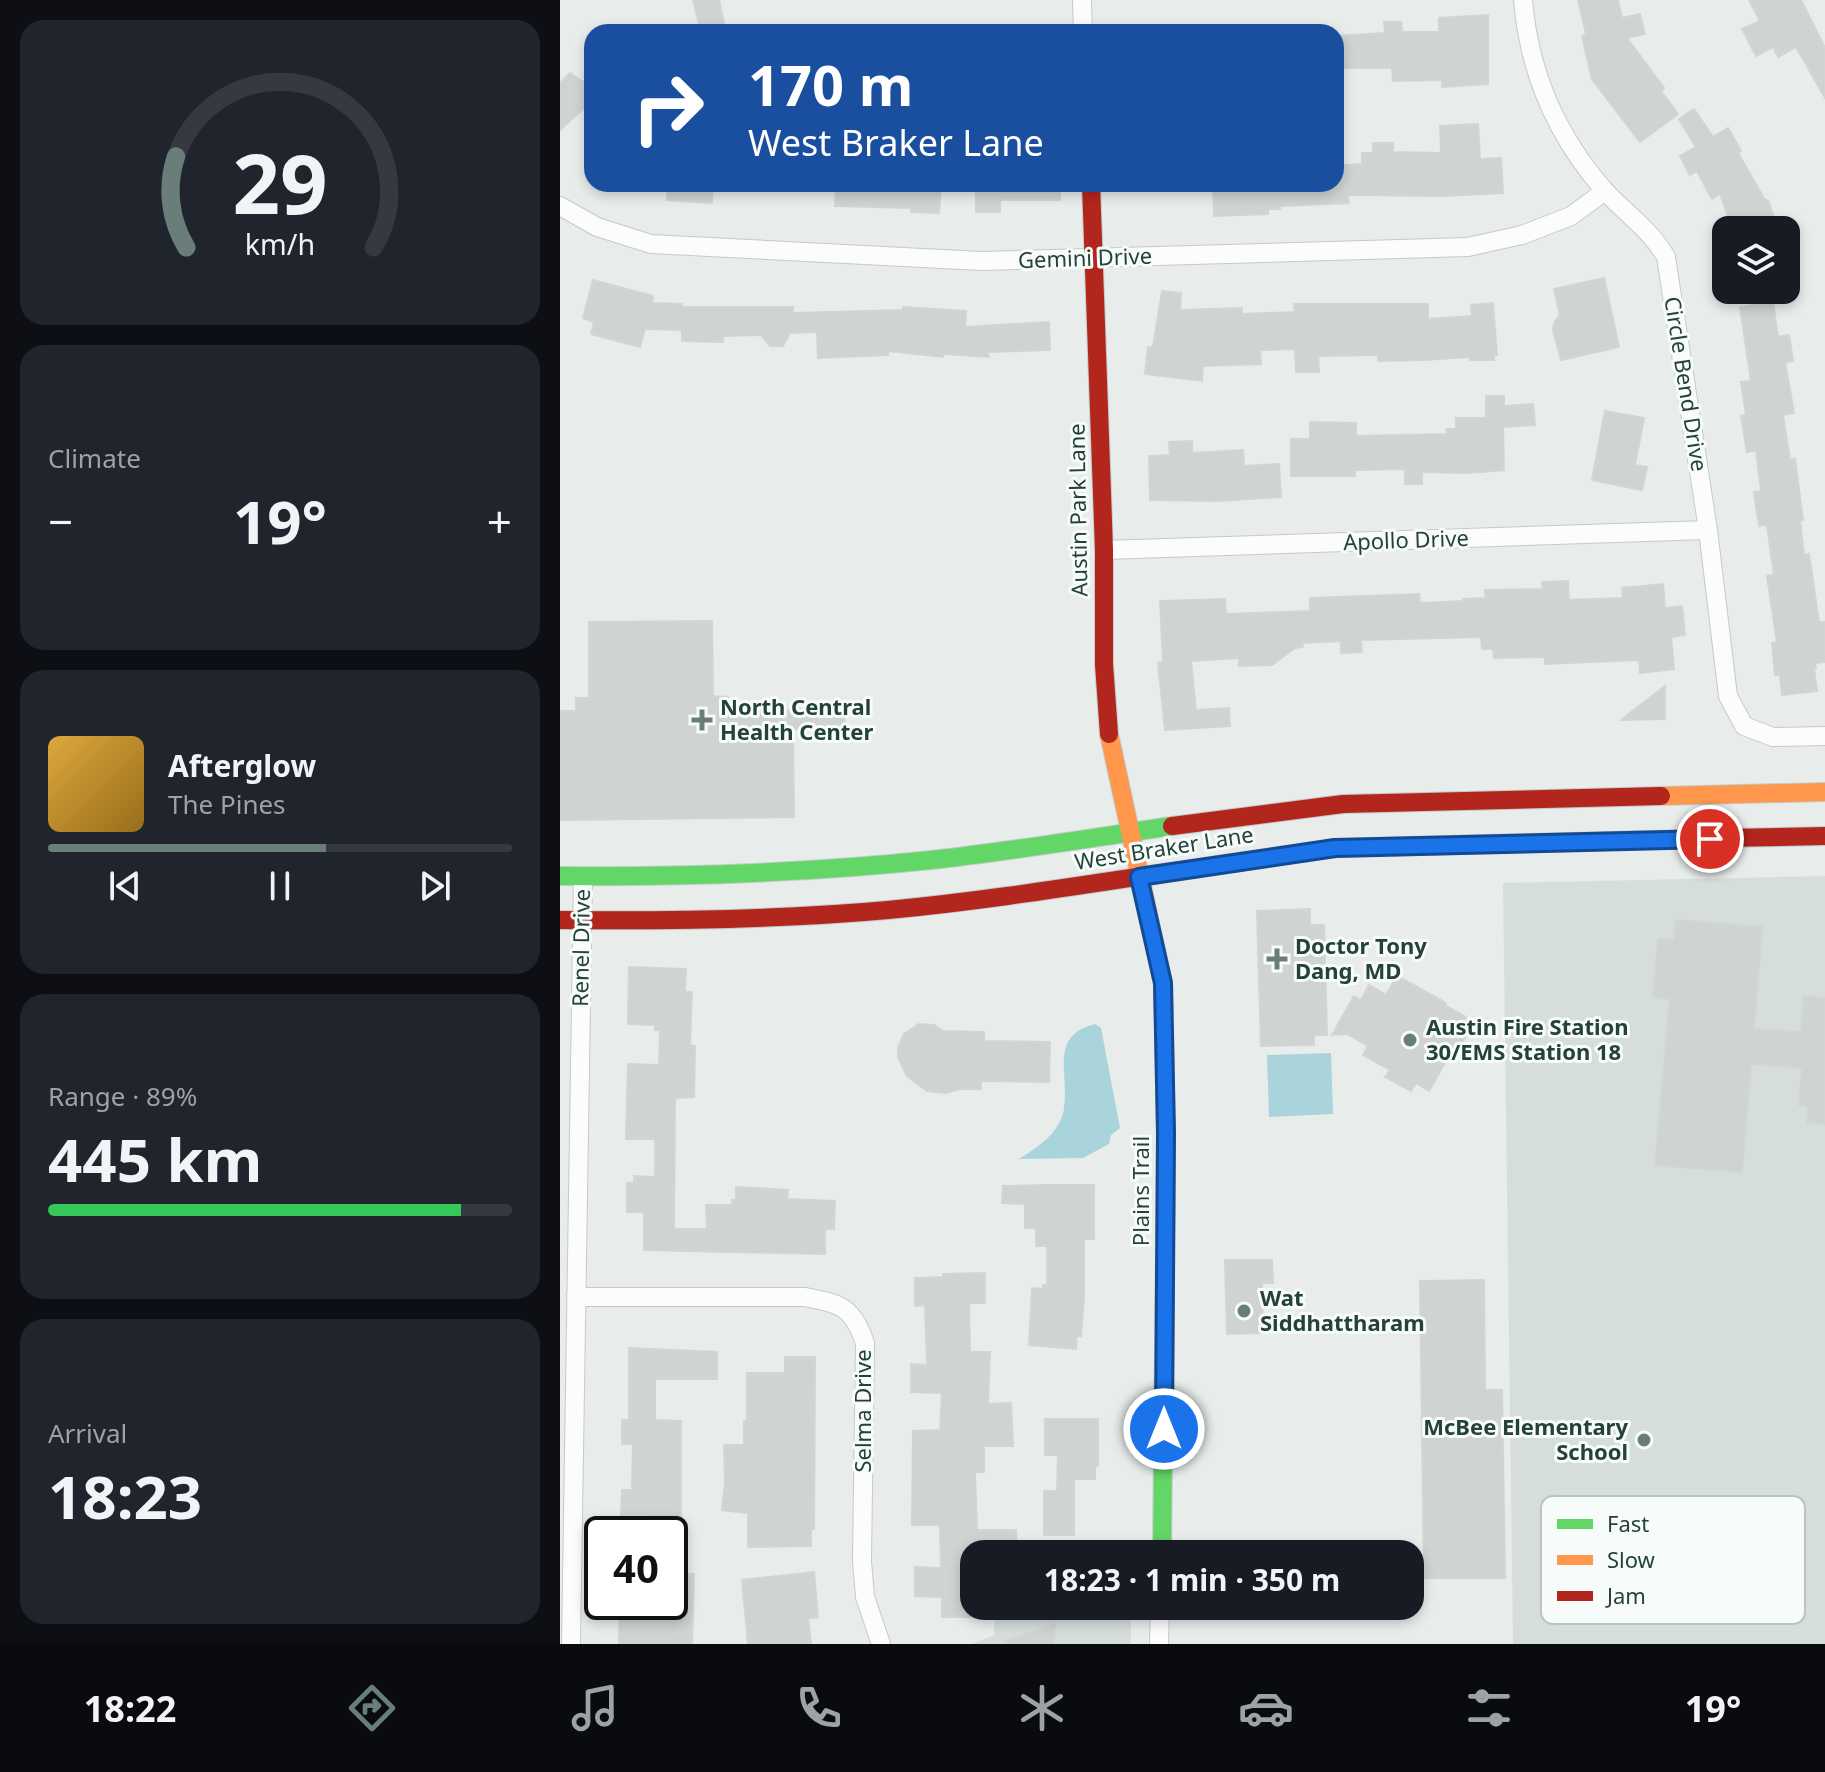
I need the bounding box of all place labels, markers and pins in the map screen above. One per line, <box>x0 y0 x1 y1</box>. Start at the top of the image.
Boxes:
place label: North Central Health Center <box>720 691 874 746</box>
marker: North Central Health Center <box>691 709 713 731</box>
pin <box>1676 805 1744 873</box>
place label: Doctor Tony Dang, MD <box>1295 930 1427 985</box>
marker: Doctor Tony Dang, MD <box>1266 948 1288 970</box>
place label: Austin Fire Station 30/EMS Station 18 <box>1426 1011 1629 1066</box>
marker: Austin Fire Station 30/EMS Station 18 <box>1401 1031 1419 1049</box>
place label: Wat Siddhattharam <box>1260 1282 1425 1337</box>
marker: Wat Siddhattharam <box>1235 1302 1253 1320</box>
place label: McBee Elementary School <box>1423 1411 1628 1466</box>
marker: McBee Elementary School <box>1635 1431 1653 1449</box>

